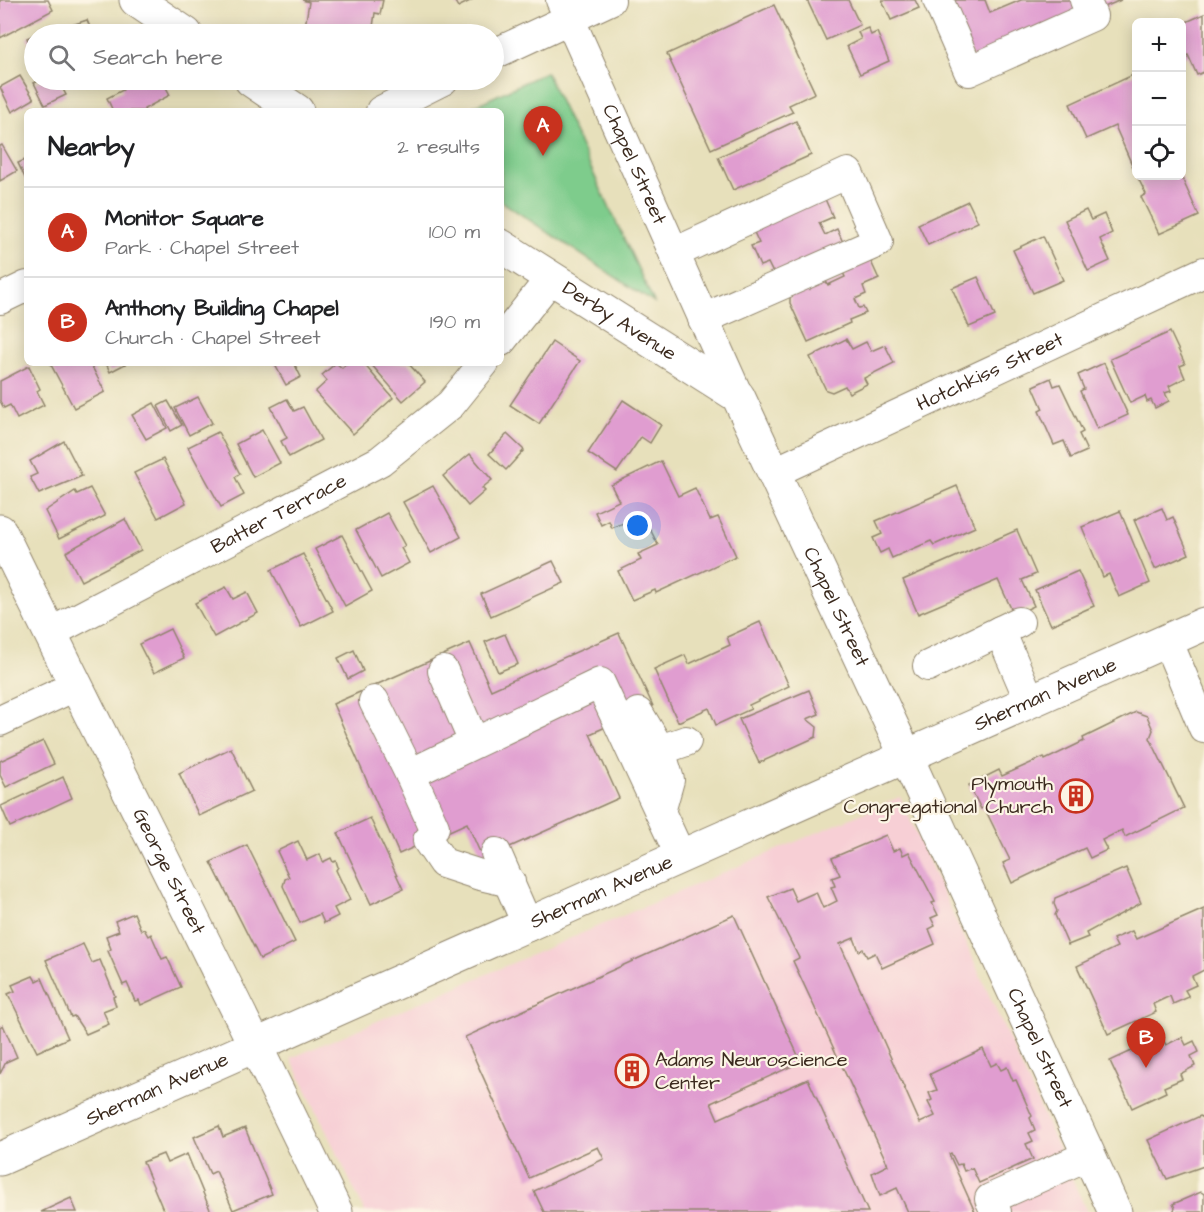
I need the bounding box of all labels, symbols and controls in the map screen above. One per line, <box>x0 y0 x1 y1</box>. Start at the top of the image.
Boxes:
map controls <box>1132 18 1186 180</box>
button: + <box>1132 18 1186 72</box>
search box <box>24 24 504 90</box>
icon: search <box>45 41 78 74</box>
text: Search here <box>93 42 223 73</box>
button: − <box>1132 72 1186 126</box>
street label: Chapel Street <box>595 100 674 229</box>
pin: A <box>524 106 562 156</box>
button: locate <box>1132 126 1186 180</box>
text: Nearby <box>48 129 135 165</box>
text: 2 results <box>397 133 480 161</box>
text: Monitor Square <box>105 203 264 234</box>
text: A <box>61 218 74 246</box>
text: 100 m <box>429 218 480 246</box>
text: Park · Chapel Street <box>105 234 299 262</box>
street label: Derby Avenue <box>557 274 682 368</box>
text: Anthony Building Chapel <box>105 293 339 324</box>
text: B <box>60 308 75 336</box>
text: 190 m <box>430 308 480 336</box>
text: Church · Chapel Street <box>105 324 321 352</box>
street label: Hotchkiss Street <box>912 326 1068 418</box>
street label: Batter Terrace <box>206 467 352 561</box>
your location <box>623 511 652 540</box>
street label: Chapel Street <box>796 542 876 671</box>
street label: Sherman Avenue <box>970 650 1121 738</box>
place label: Plymouth Congregational Church <box>843 770 1053 822</box>
building icon: Plymouth Congregational Church <box>1058 778 1094 814</box>
street label: George Street <box>126 803 212 939</box>
street label: Sherman Avenue <box>526 848 677 936</box>
street label: Chapel Street <box>1000 983 1079 1113</box>
pin: B <box>1126 1018 1166 1068</box>
street label: Sherman Avenue <box>81 1045 233 1133</box>
place label: Adams Neuroscience Center <box>655 1046 848 1097</box>
building icon: Adams Neuroscience Center <box>614 1053 650 1089</box>

